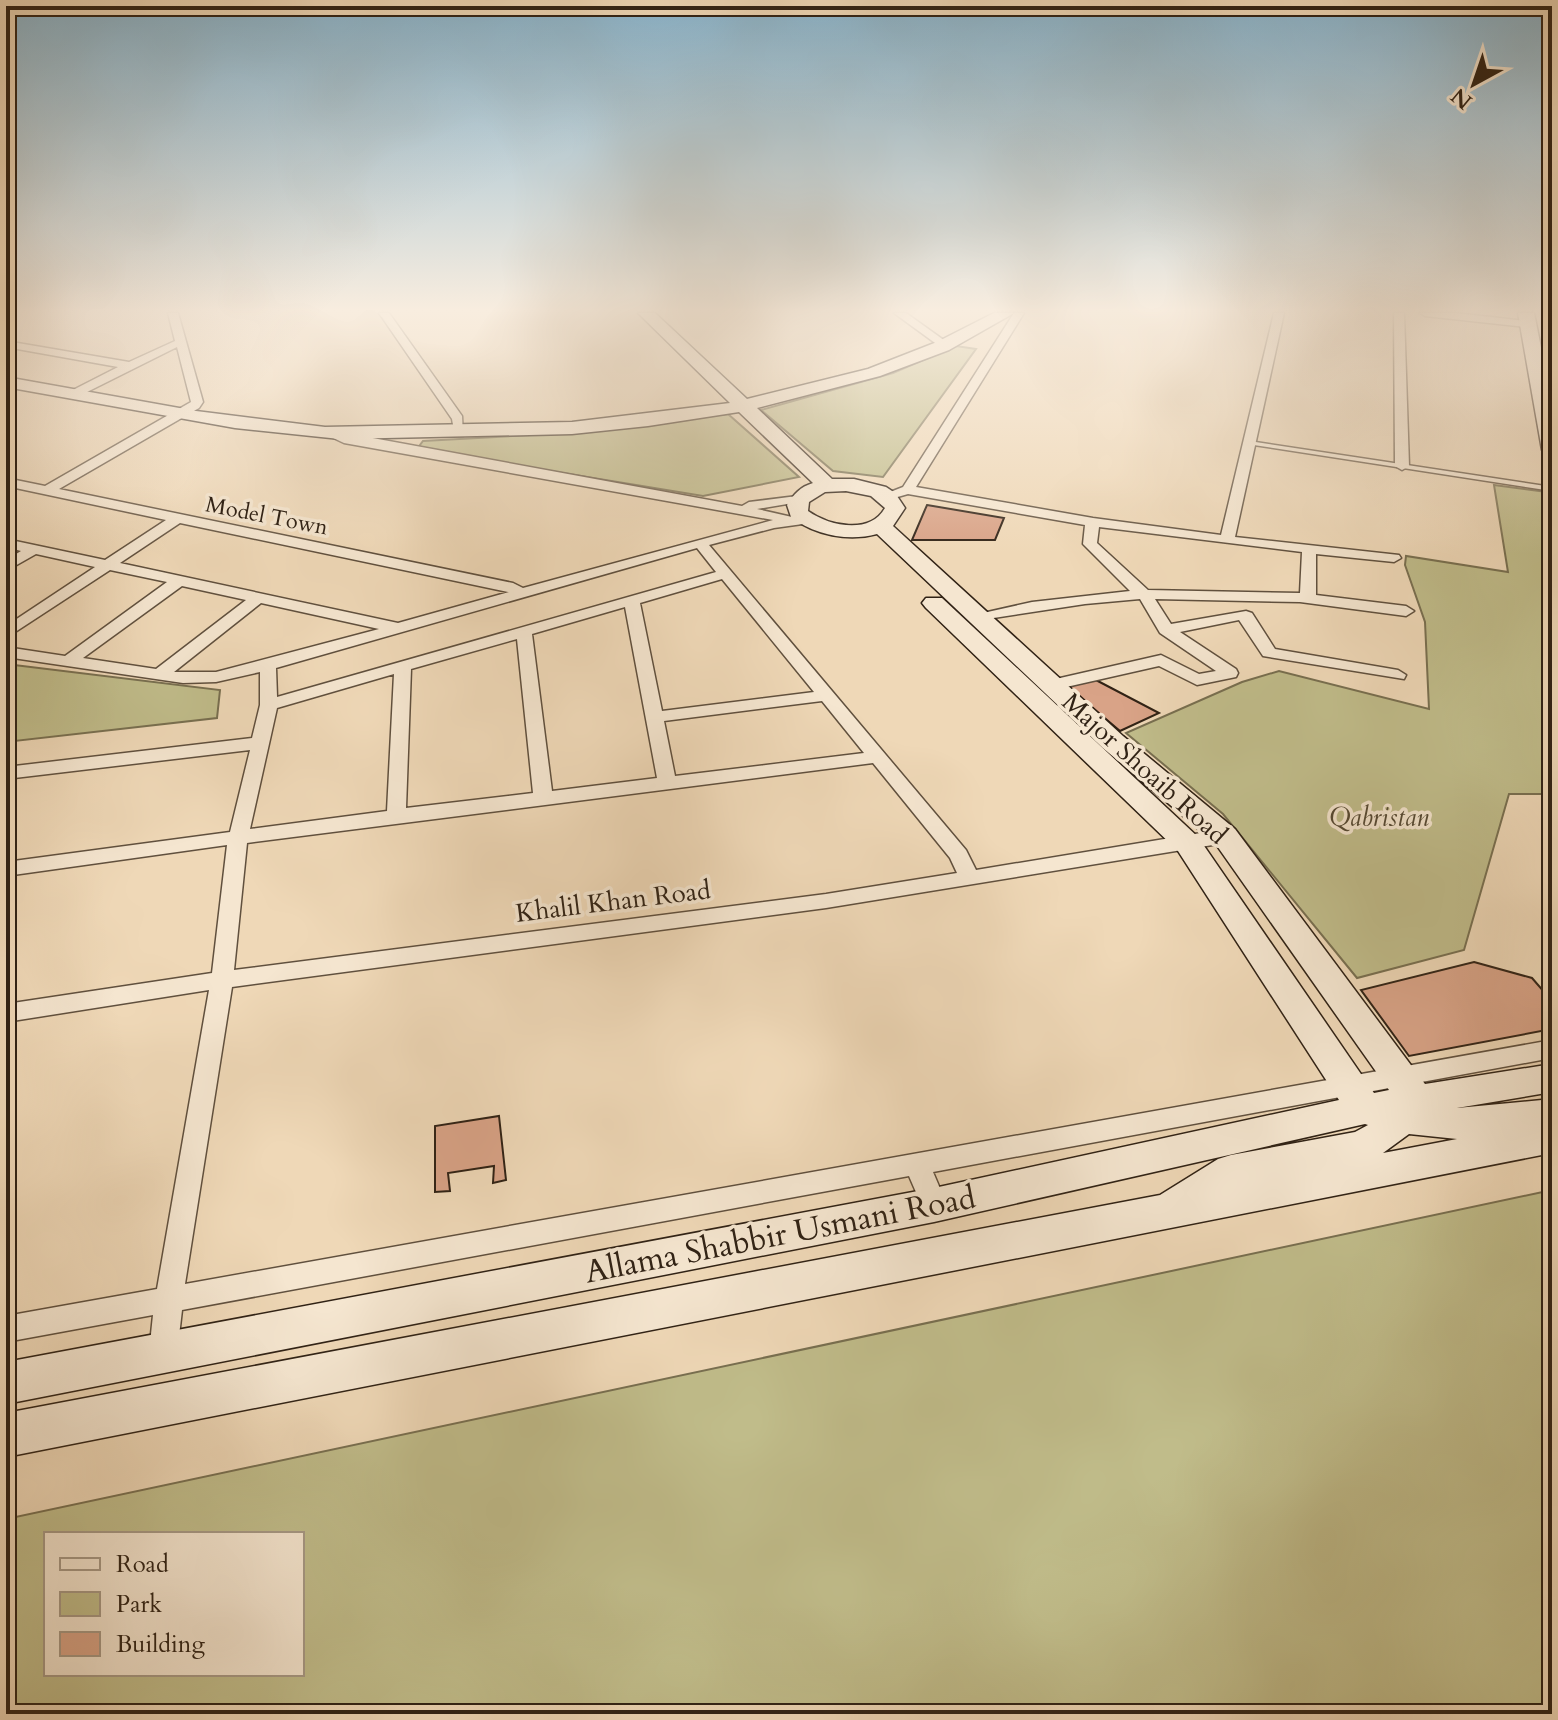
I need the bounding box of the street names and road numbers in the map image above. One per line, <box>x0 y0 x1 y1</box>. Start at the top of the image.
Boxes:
street label: Model Town <box>203 489 331 543</box>
street label: Major Shoaib Road <box>1054 685 1235 852</box>
street label: Khalil Khan Road <box>514 872 713 931</box>
street label: Allama Shabbir Usmani Road <box>581 1175 979 1294</box>

